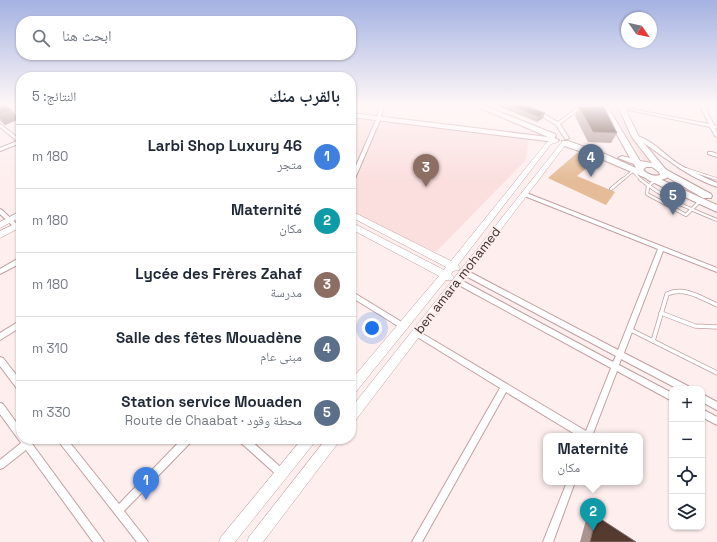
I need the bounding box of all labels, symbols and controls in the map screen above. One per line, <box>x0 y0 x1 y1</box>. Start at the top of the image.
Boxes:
north arrow <box>621 12 657 48</box>
search box <box>16 16 356 60</box>
text: ابحث هنا <box>62 26 112 45</box>
icon: search <box>30 27 52 49</box>
text: بالقرب منك <box>269 85 340 107</box>
text: النتائج: 5 <box>32 88 76 105</box>
text: Larbi Shop Luxury 46 <box>148 136 302 155</box>
pin: 4 <box>578 144 604 177</box>
text: 180 m <box>32 148 68 165</box>
text: 1 <box>324 148 330 165</box>
pin: 3 <box>413 154 439 187</box>
text: متجر <box>277 156 302 173</box>
pin: 5 <box>660 182 686 215</box>
text: Maternité <box>231 200 302 219</box>
text: 180 m <box>32 212 68 229</box>
text: 2 <box>323 212 331 229</box>
text: مكان <box>279 220 302 237</box>
street label: ben amara mohamed <box>410 223 504 337</box>
text: Lycée des Frères Zahaf <box>135 264 302 283</box>
text: 180 m <box>32 276 68 293</box>
text: 3 <box>323 276 331 293</box>
text: مدرسة <box>270 284 302 301</box>
your location <box>362 318 382 338</box>
text: Salle des fêtes Mouadène <box>116 328 302 347</box>
text: 310 m <box>32 340 68 357</box>
text: 4 <box>323 340 331 357</box>
text: مبنى عام <box>260 348 302 365</box>
map controls <box>669 386 705 530</box>
button: + <box>669 386 705 422</box>
text: Station service Mouaden <box>121 392 302 411</box>
text: 330 m <box>32 404 71 421</box>
text: 5 <box>323 404 331 421</box>
text: محطة وقود · Route de Chaabat <box>125 412 302 429</box>
button: − <box>669 422 705 458</box>
popup <box>543 433 643 485</box>
text: Maternité <box>558 439 628 458</box>
button: locate <box>669 458 705 494</box>
text: مكان <box>558 459 580 476</box>
pin: 1 <box>133 467 159 500</box>
button: layers <box>669 494 705 530</box>
pin: 2 <box>580 498 606 531</box>

